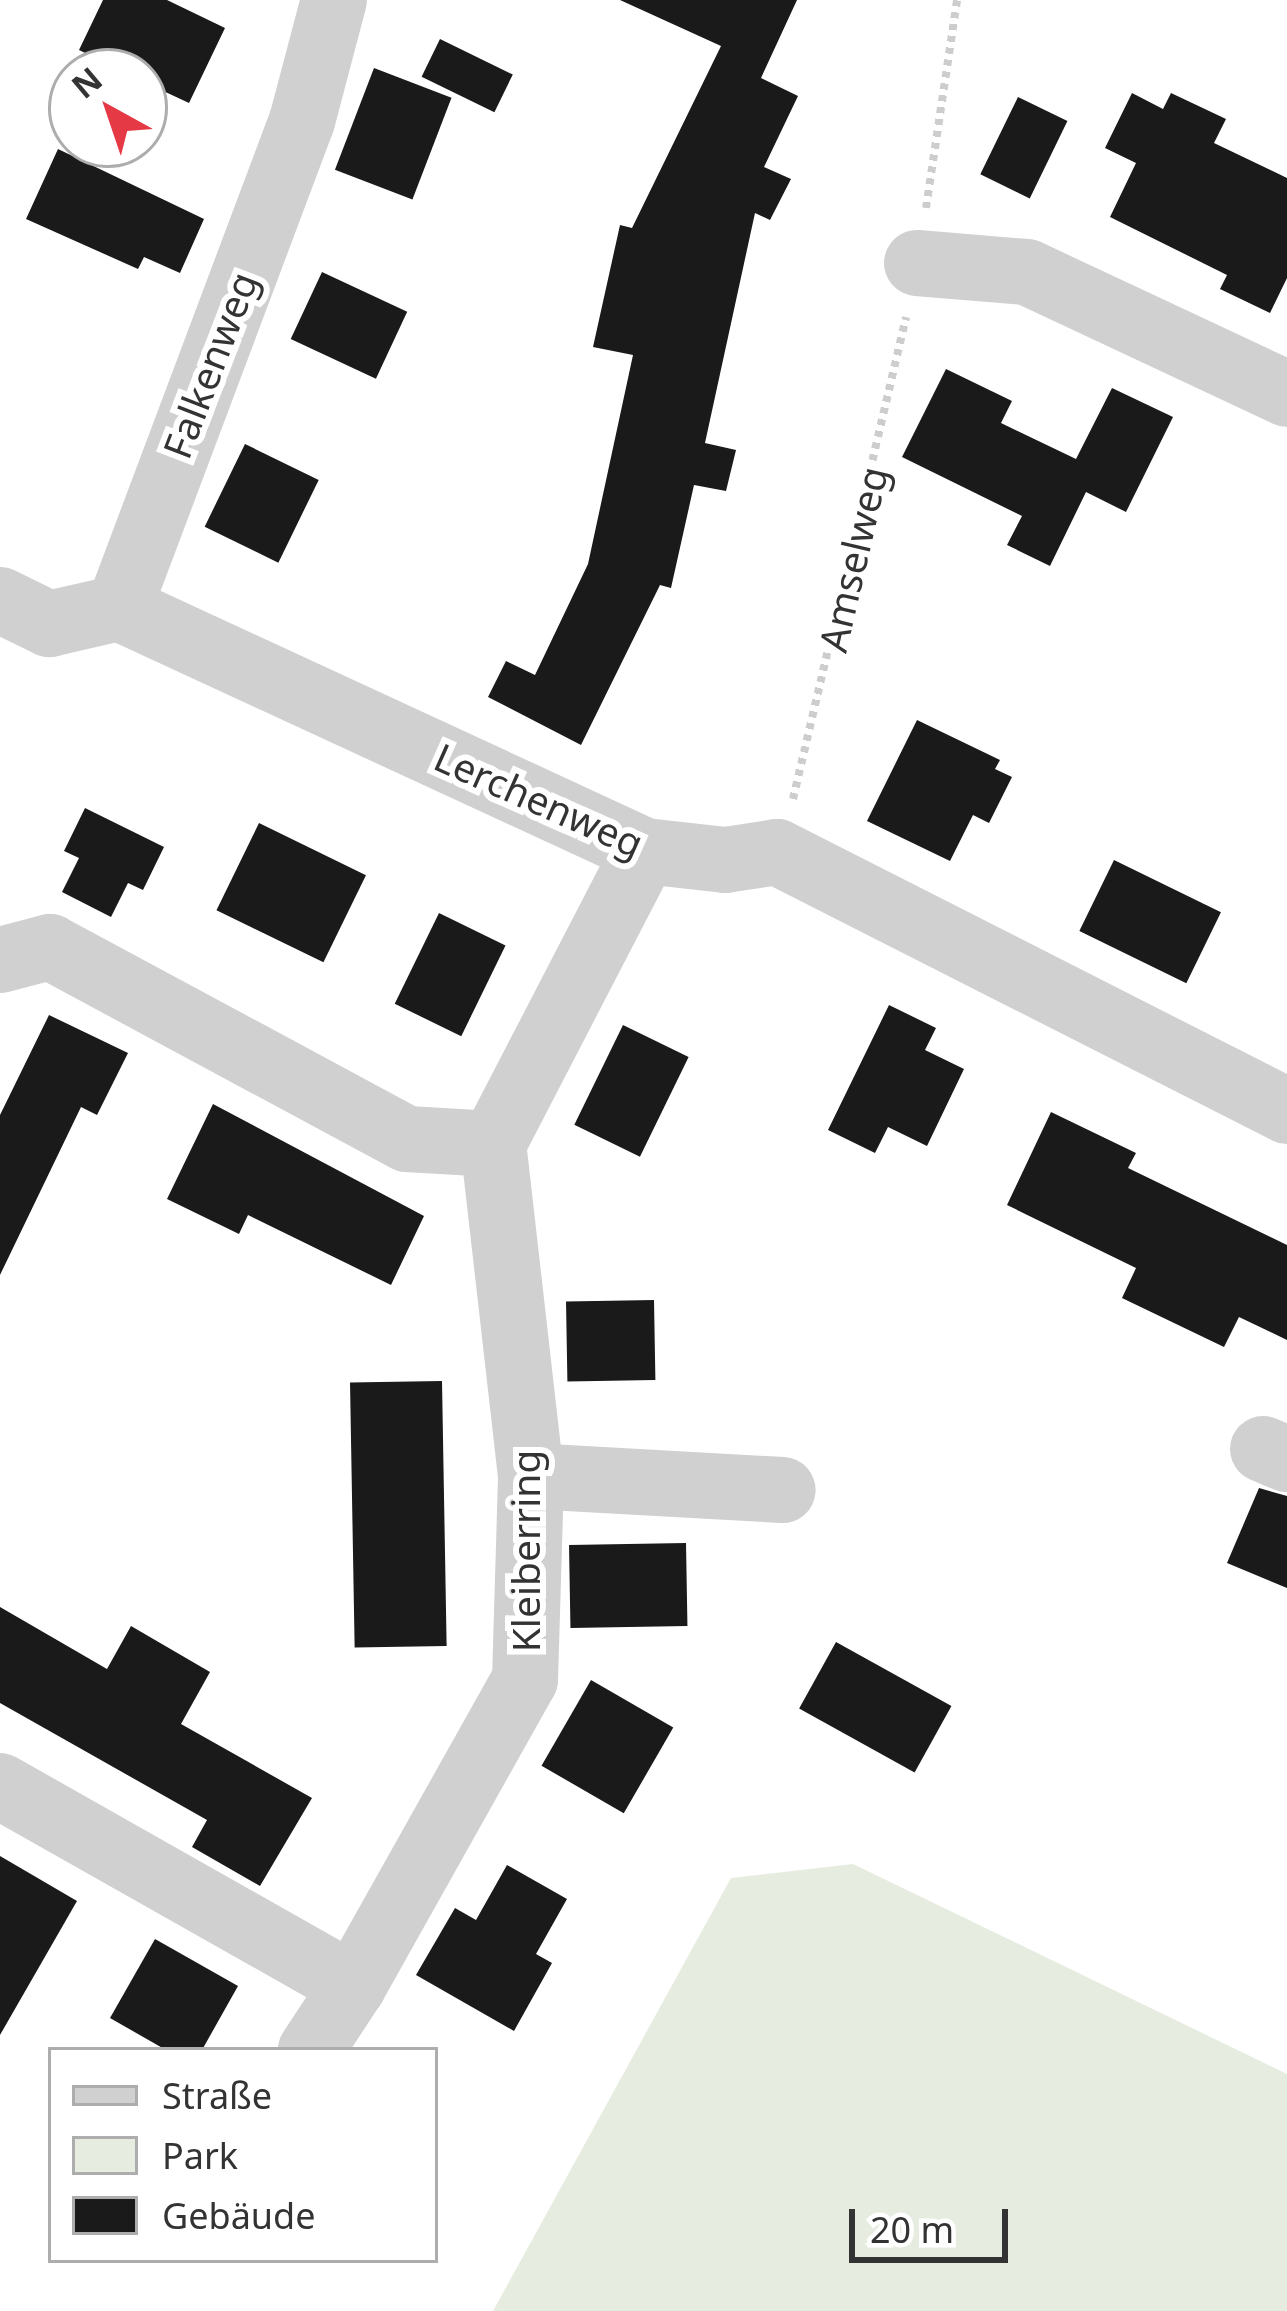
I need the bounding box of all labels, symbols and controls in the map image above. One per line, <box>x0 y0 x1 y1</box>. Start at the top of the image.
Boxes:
north arrow <box>48 48 168 168</box>
text: N <box>62 56 111 108</box>
street label: Falkenweg <box>153 265 267 465</box>
street label: Amselweg <box>809 462 897 656</box>
street label: Lerchenweg <box>427 733 651 867</box>
street label: Kleiberring <box>502 1450 548 1652</box>
legend <box>48 2047 438 2263</box>
text: Straße <box>162 2071 272 2120</box>
text: Park <box>162 2131 238 2180</box>
scale bar <box>855 2185 1014 2259</box>
text: Gebäude <box>162 2191 316 2240</box>
text: 20 m <box>870 2205 954 2254</box>

